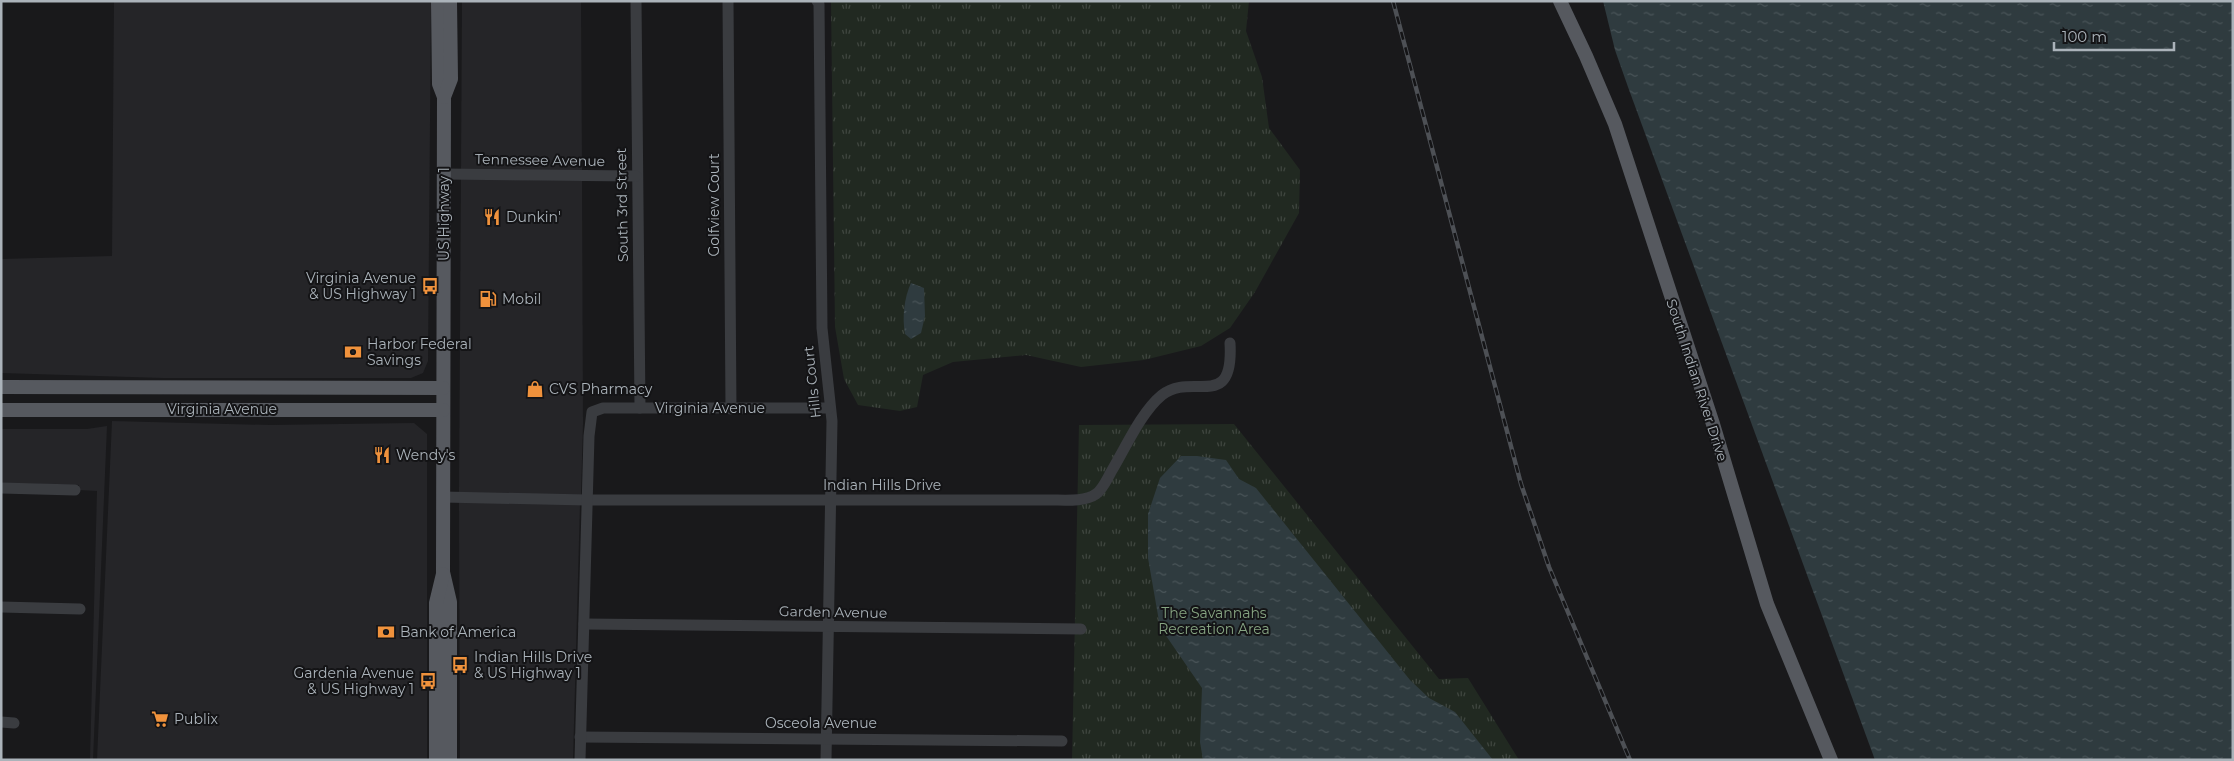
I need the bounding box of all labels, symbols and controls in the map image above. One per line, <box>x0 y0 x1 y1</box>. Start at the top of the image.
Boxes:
scale bar <box>2054 20 2174 52</box>
text: 100 m <box>2062 27 2107 46</box>
street label: South 3rd Street <box>612 147 632 262</box>
street label: Tennessee Avenue <box>475 150 605 170</box>
street label: Golfview Court <box>705 153 723 257</box>
street label: US Highway 1 <box>435 167 453 261</box>
restaurant icon: Dunkin' <box>482 207 502 227</box>
place label: Dunkin' <box>506 208 561 226</box>
place label: Virginia Avenue & US Highway 1 <box>306 269 416 303</box>
bus stop icon: Virginia Avenue & US Highway 1 <box>420 276 440 296</box>
fuel station icon: Mobil <box>478 289 498 309</box>
place label: Mobil <box>502 290 541 308</box>
street label: South Indian River Drive <box>1662 297 1732 463</box>
place label: Harbor Federal Savings <box>367 335 472 369</box>
bank icon: Harbor Federal Savings <box>343 342 363 362</box>
street label: Hills Court <box>799 345 825 419</box>
shop icon: CVS Pharmacy <box>525 379 545 399</box>
place label: CVS Pharmacy <box>549 380 653 398</box>
street label: Virginia Avenue <box>655 399 765 417</box>
street label: Virginia Avenue <box>167 400 277 418</box>
restaurant icon: Wendy's <box>372 445 392 465</box>
place label: Wendy's <box>396 446 456 464</box>
street label: Indian Hills Drive <box>823 476 941 494</box>
street label: Garden Avenue <box>779 602 887 622</box>
park label: The Savannahs Recreation Area <box>1158 604 1270 638</box>
bank icon: Bank of America <box>376 622 396 642</box>
place label: Bank of America <box>400 623 516 641</box>
place label: Indian Hills Drive & US Highway 1 <box>474 648 592 682</box>
bus stop icon: Indian Hills Drive & US Highway 1 <box>450 655 470 675</box>
place label: Gardenia Avenue & US Highway 1 <box>294 664 414 698</box>
bus stop icon: Gardenia Avenue & US Highway 1 <box>418 671 438 691</box>
supermarket icon: Publix <box>150 709 170 729</box>
place label: Publix <box>174 710 218 728</box>
street label: Osceola Avenue <box>765 714 877 732</box>

